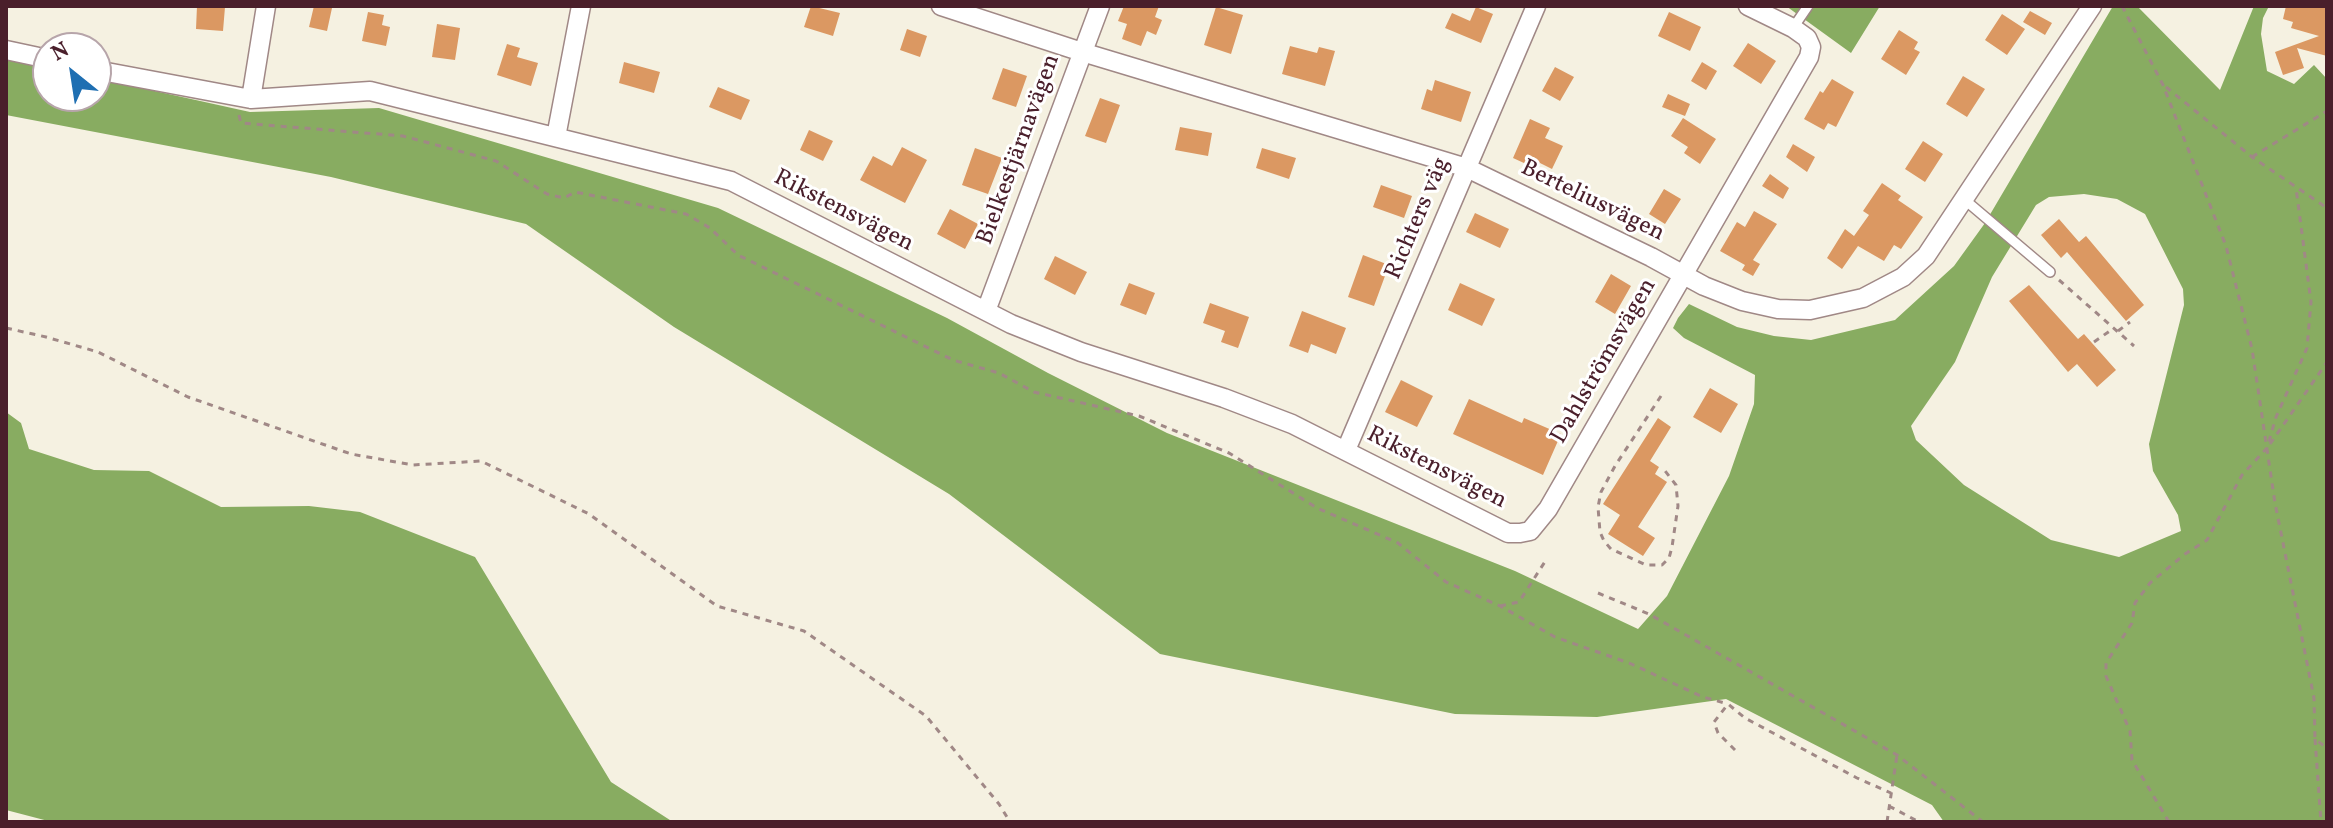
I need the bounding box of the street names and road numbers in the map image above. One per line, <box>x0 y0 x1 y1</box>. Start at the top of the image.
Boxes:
street label: Bielkestjärnavägen <box>972 51 1068 249</box>
street label: Richters väg <box>1380 154 1458 284</box>
street label: Berteliusvägen <box>1515 155 1669 249</box>
street label: Rikstensvägen <box>768 164 918 260</box>
street label: Dahlströmsvägen <box>1546 274 1664 450</box>
street label: Rikstensvägen <box>1361 421 1511 517</box>

